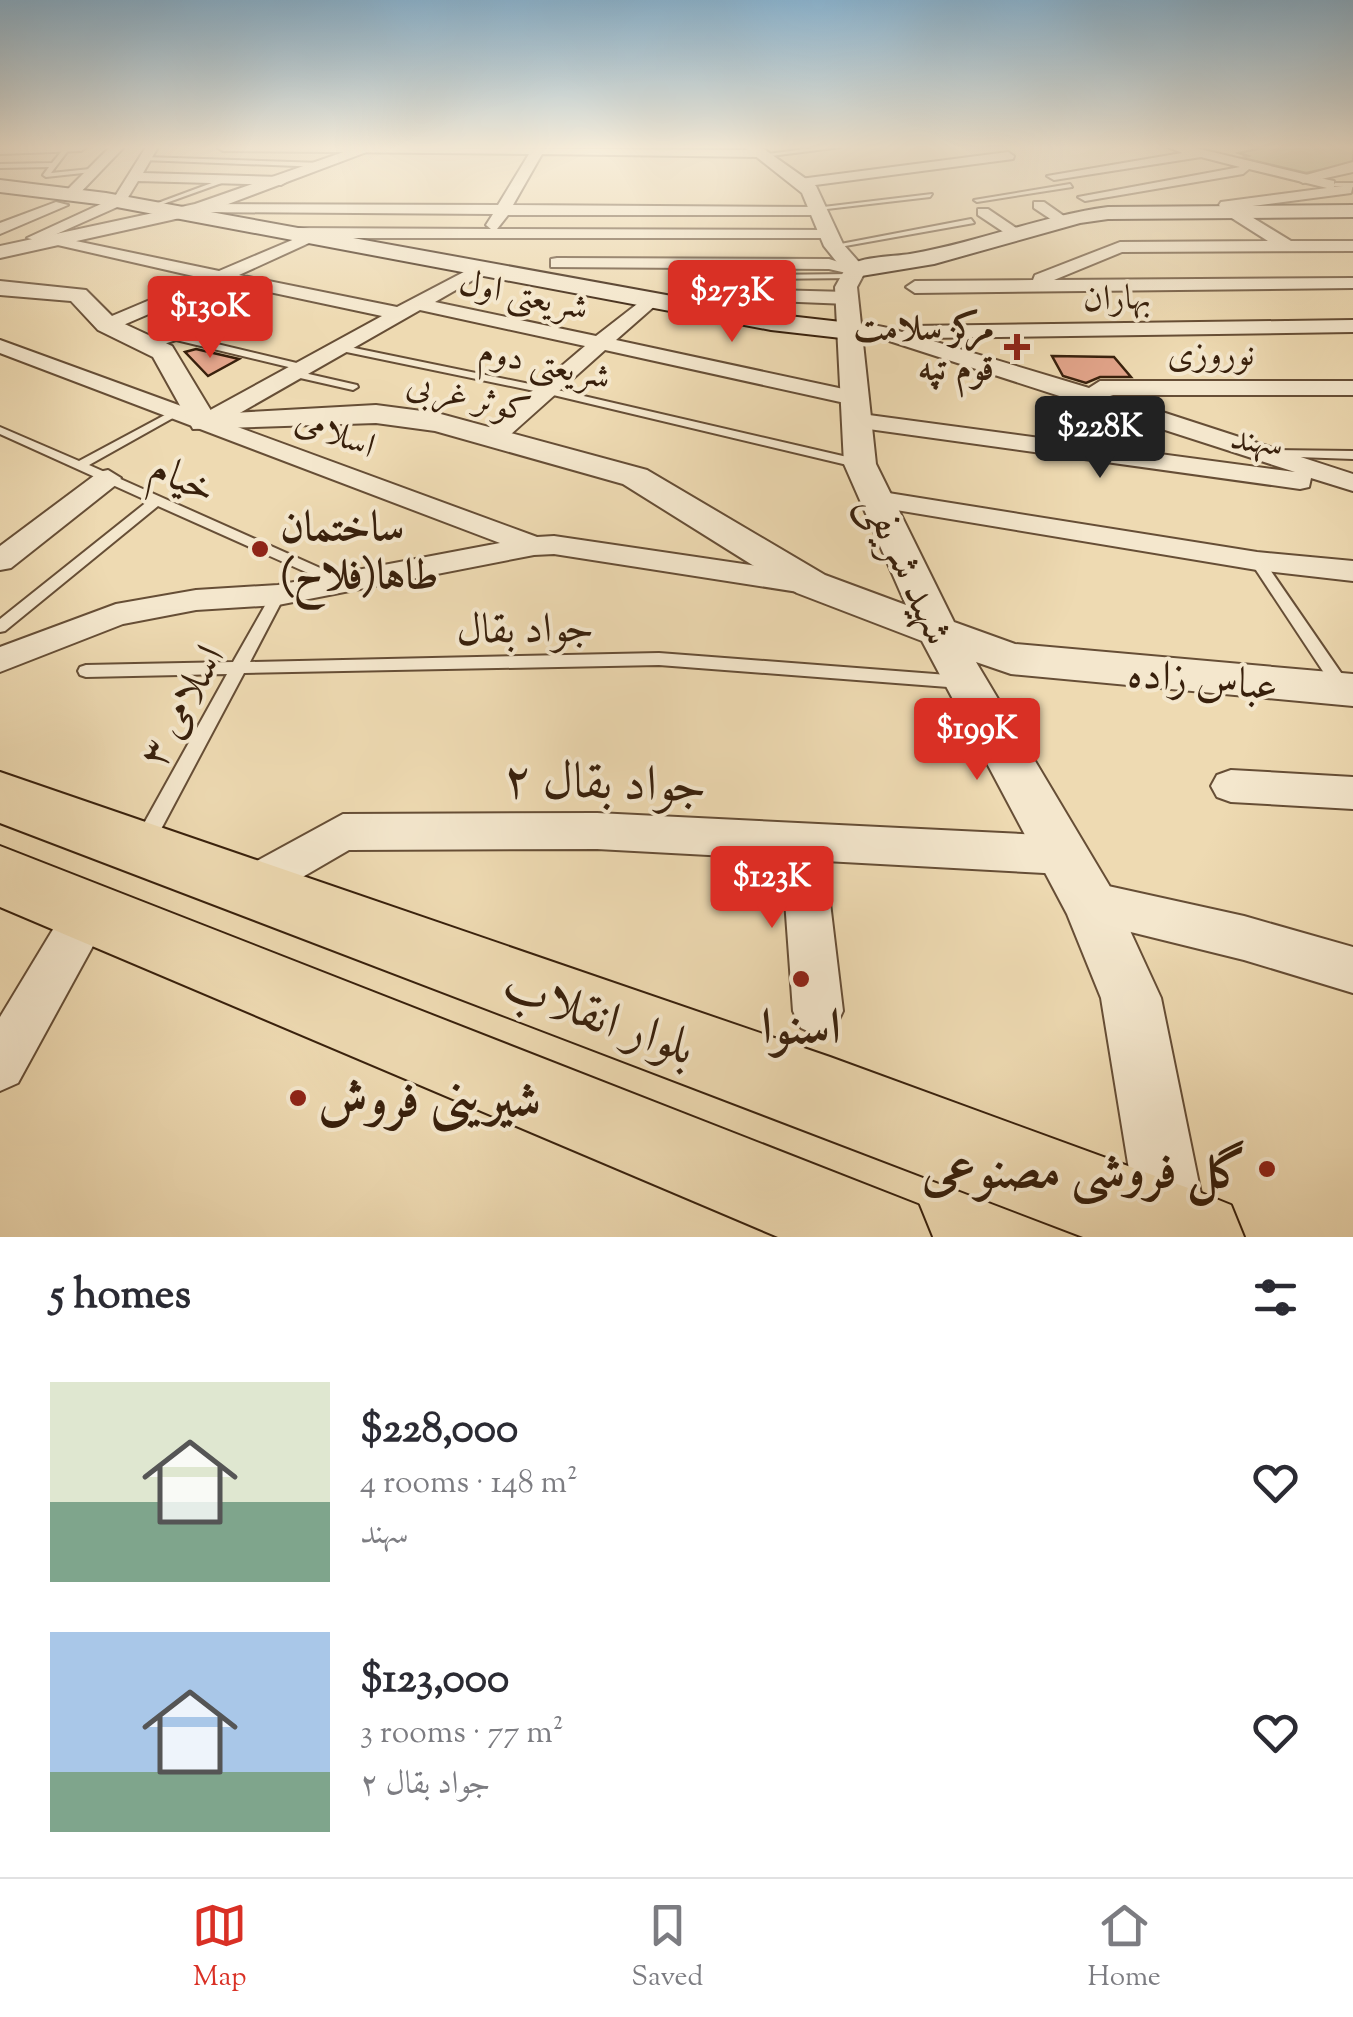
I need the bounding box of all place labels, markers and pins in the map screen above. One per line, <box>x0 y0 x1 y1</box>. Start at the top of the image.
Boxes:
pin: $273K <box>662 260 802 345</box>
pin: $130K <box>140 276 280 361</box>
place label: مرکز سلامت قوم تپه <box>853 305 994 398</box>
marker: مرکز سلامت قوم تپه <box>1004 334 1030 360</box>
pin: $228K <box>1030 396 1170 481</box>
place label: ساختمان طاها(فلاح) <box>280 500 439 611</box>
marker: ساختمان طاها(فلاح) <box>249 538 271 560</box>
pin: $199K <box>907 698 1047 783</box>
pin: $123K <box>702 846 842 931</box>
marker: اسنوا <box>790 968 812 990</box>
place label: اسنوا <box>761 995 841 1067</box>
place label: شیرینی فروش <box>318 1068 541 1140</box>
marker: شیرینی فروش <box>287 1087 309 1109</box>
place label: گل فروشی مصنوعی <box>921 1139 1247 1211</box>
marker: گل فروشی مصنوعی <box>1256 1158 1278 1180</box>

